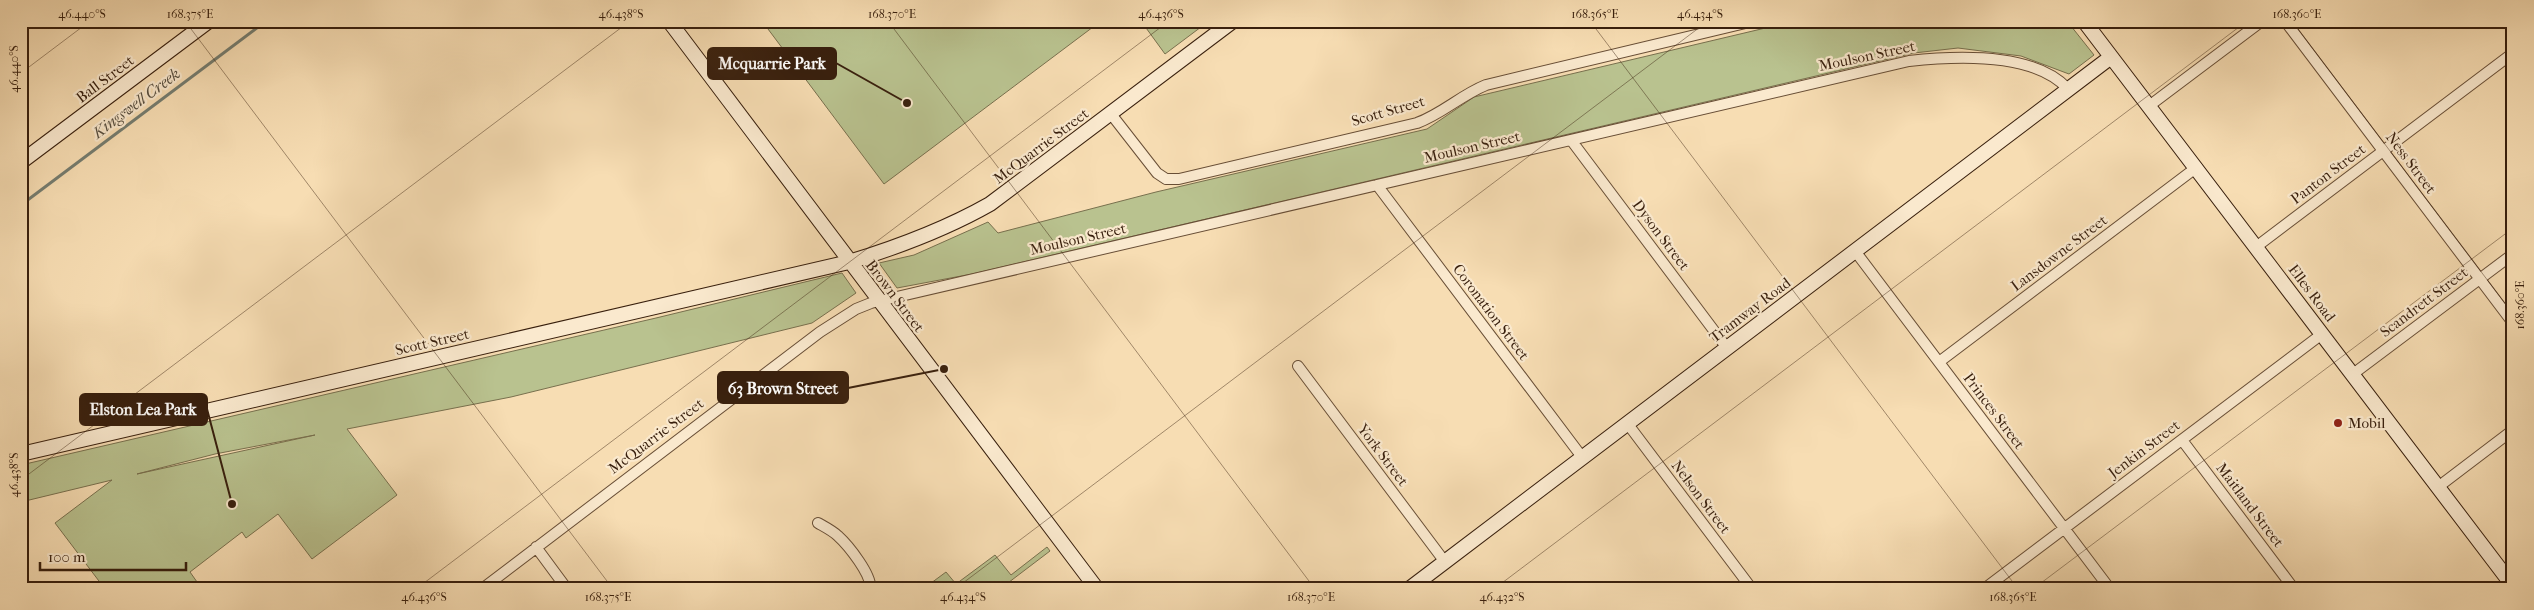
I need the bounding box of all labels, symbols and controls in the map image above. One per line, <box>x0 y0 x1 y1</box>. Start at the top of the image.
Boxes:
text: 46.440°S <box>58 7 106 21</box>
text: 168.375°E <box>167 7 213 21</box>
text: 46.438°S <box>599 7 643 21</box>
text: 168.370°E <box>868 7 916 21</box>
text: 46.436°S <box>1138 7 1184 21</box>
text: 168.365°E <box>1571 7 1619 21</box>
text: 46.434°S <box>1677 7 1723 21</box>
text: 168.360°E <box>2273 7 2321 21</box>
street label: Moulson Street <box>1817 37 1918 75</box>
text: 46.440°S <box>7 45 21 93</box>
callout: Mcquarrie Park <box>708 48 836 79</box>
street label: Ball Street <box>73 51 138 107</box>
text: Mcquarrie Park <box>717 54 827 74</box>
water label: Kingswell Creek <box>88 64 184 143</box>
street label: Scott Street <box>1349 92 1427 130</box>
street label: McQuarrie Street <box>990 104 1093 188</box>
street label: Moulson Street <box>1422 127 1522 167</box>
street label: Ness Street <box>2382 129 2440 198</box>
street label: Panton Street <box>2287 140 2369 208</box>
street label: Dyson Street <box>1629 196 1694 274</box>
street label: Lansdowne Street <box>2007 211 2111 295</box>
street label: Moulson Street <box>1028 219 1128 259</box>
street label: Brown Street <box>862 256 928 336</box>
street label: Coronation Street <box>1449 260 1533 364</box>
street label: Elles Road <box>2285 261 2340 326</box>
street label: Scandrett Street <box>2377 263 2472 341</box>
street label: Tramway Road <box>1706 273 1795 346</box>
text: 168.360°E <box>2513 281 2527 329</box>
street label: Scott Street <box>393 325 471 359</box>
street label: Princes Street <box>1959 369 2029 453</box>
callout: 63 Brown Street <box>718 372 848 403</box>
text: 63 Brown Street <box>728 379 839 399</box>
callout: Elston Lea Park <box>80 394 207 425</box>
street label: McQuarrie Street <box>605 394 708 478</box>
text: Elston Lea Park <box>90 400 197 419</box>
place label: Mobil <box>2348 414 2385 432</box>
street label: Jenkin Street <box>2104 416 2184 482</box>
marker: Mobil <box>2332 417 2344 429</box>
street label: York Street <box>1353 420 1413 490</box>
text: 46.438°S <box>7 453 21 497</box>
street label: Nelson Street <box>1668 457 1735 538</box>
street label: Maitland Street <box>2212 459 2288 551</box>
scale bar <box>40 540 186 572</box>
text: 100 m <box>48 548 86 566</box>
text: 46.436°S <box>401 590 447 604</box>
text: 168.375°E <box>585 590 631 604</box>
text: 46.434°S <box>940 590 986 604</box>
text: 168.370°E <box>1287 590 1335 604</box>
text: 46.432°S <box>1480 590 1524 604</box>
text: 168.365°E <box>1989 590 2037 604</box>

